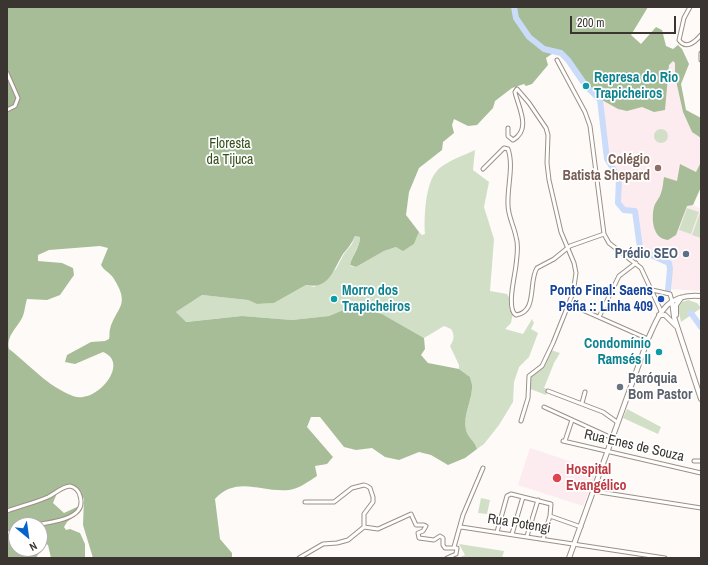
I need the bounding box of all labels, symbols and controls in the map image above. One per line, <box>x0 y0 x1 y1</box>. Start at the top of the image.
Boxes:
scale bar <box>572 8 678 34</box>
text: 200 m <box>577 15 604 31</box>
place label: Represa do Rio Trapicheiros <box>594 70 678 102</box>
marker: Represa do Rio Trapicheiros <box>581 81 591 91</box>
park label: Floresta da Tijuca <box>207 136 253 168</box>
place label: Colégio Batista Shepard <box>563 152 650 184</box>
marker: Colégio Batista Shepard <box>653 163 663 173</box>
place label: Prédio SEO <box>615 246 678 262</box>
marker: Prédio SEO <box>681 249 691 259</box>
place label: Morro dos Trapicheiros <box>342 283 410 316</box>
place label: Ponto Final: Saens Peña :: Linha 409 <box>550 283 653 316</box>
marker: Morro dos Trapicheiros <box>329 294 339 304</box>
marker: Ponto Final: Saens Peña :: Linha 409 <box>656 294 666 304</box>
place label: Condomínio Ramsés II <box>584 336 651 368</box>
marker: Condomínio Ramsés II <box>654 347 664 357</box>
place label: Paróquia Bom Pastor <box>628 371 692 404</box>
marker: Paróquia Bom Pastor <box>615 382 625 392</box>
street label: Rua Enes de Souza <box>582 426 686 466</box>
place label: Hospital Evangélico <box>566 462 627 494</box>
marker: Hospital Evangélico <box>551 472 563 484</box>
street label: Rua Potengi <box>486 511 552 537</box>
north arrow <box>8 517 48 557</box>
text: N <box>27 539 40 554</box>

